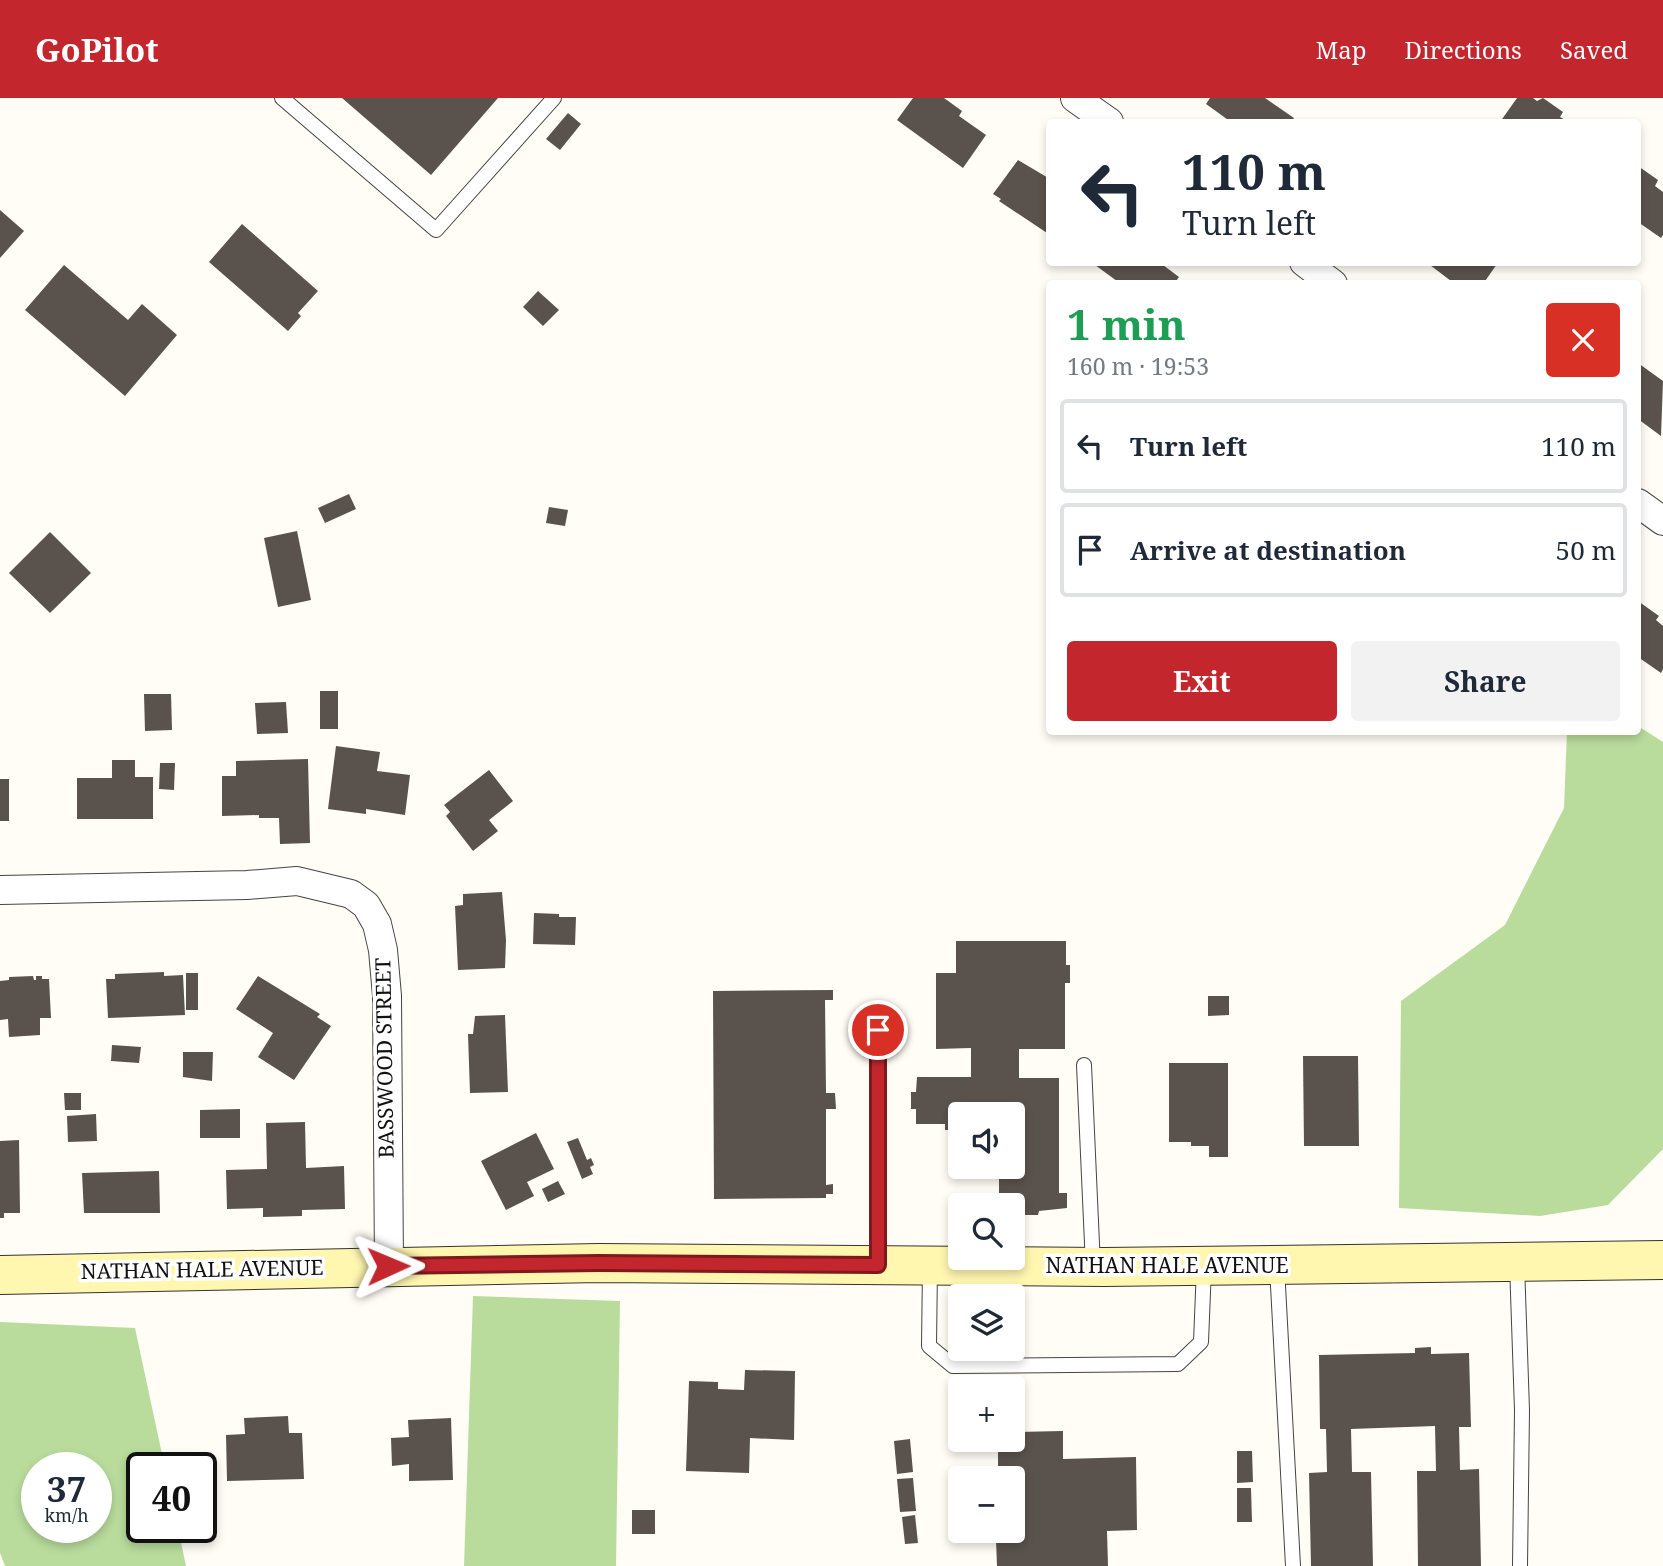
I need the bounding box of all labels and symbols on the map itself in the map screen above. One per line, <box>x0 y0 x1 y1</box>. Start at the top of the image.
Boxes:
street label: BASSWOOD STREET <box>368 957 400 1159</box>
pin <box>848 1000 908 1060</box>
position arrow <box>351 1229 425 1303</box>
street label: NATHAN HALE AVENUE <box>1045 1251 1289 1279</box>
street label: NATHAN HALE AVENUE <box>80 1253 324 1285</box>
speed limit sign: 40 <box>126 1452 217 1543</box>

